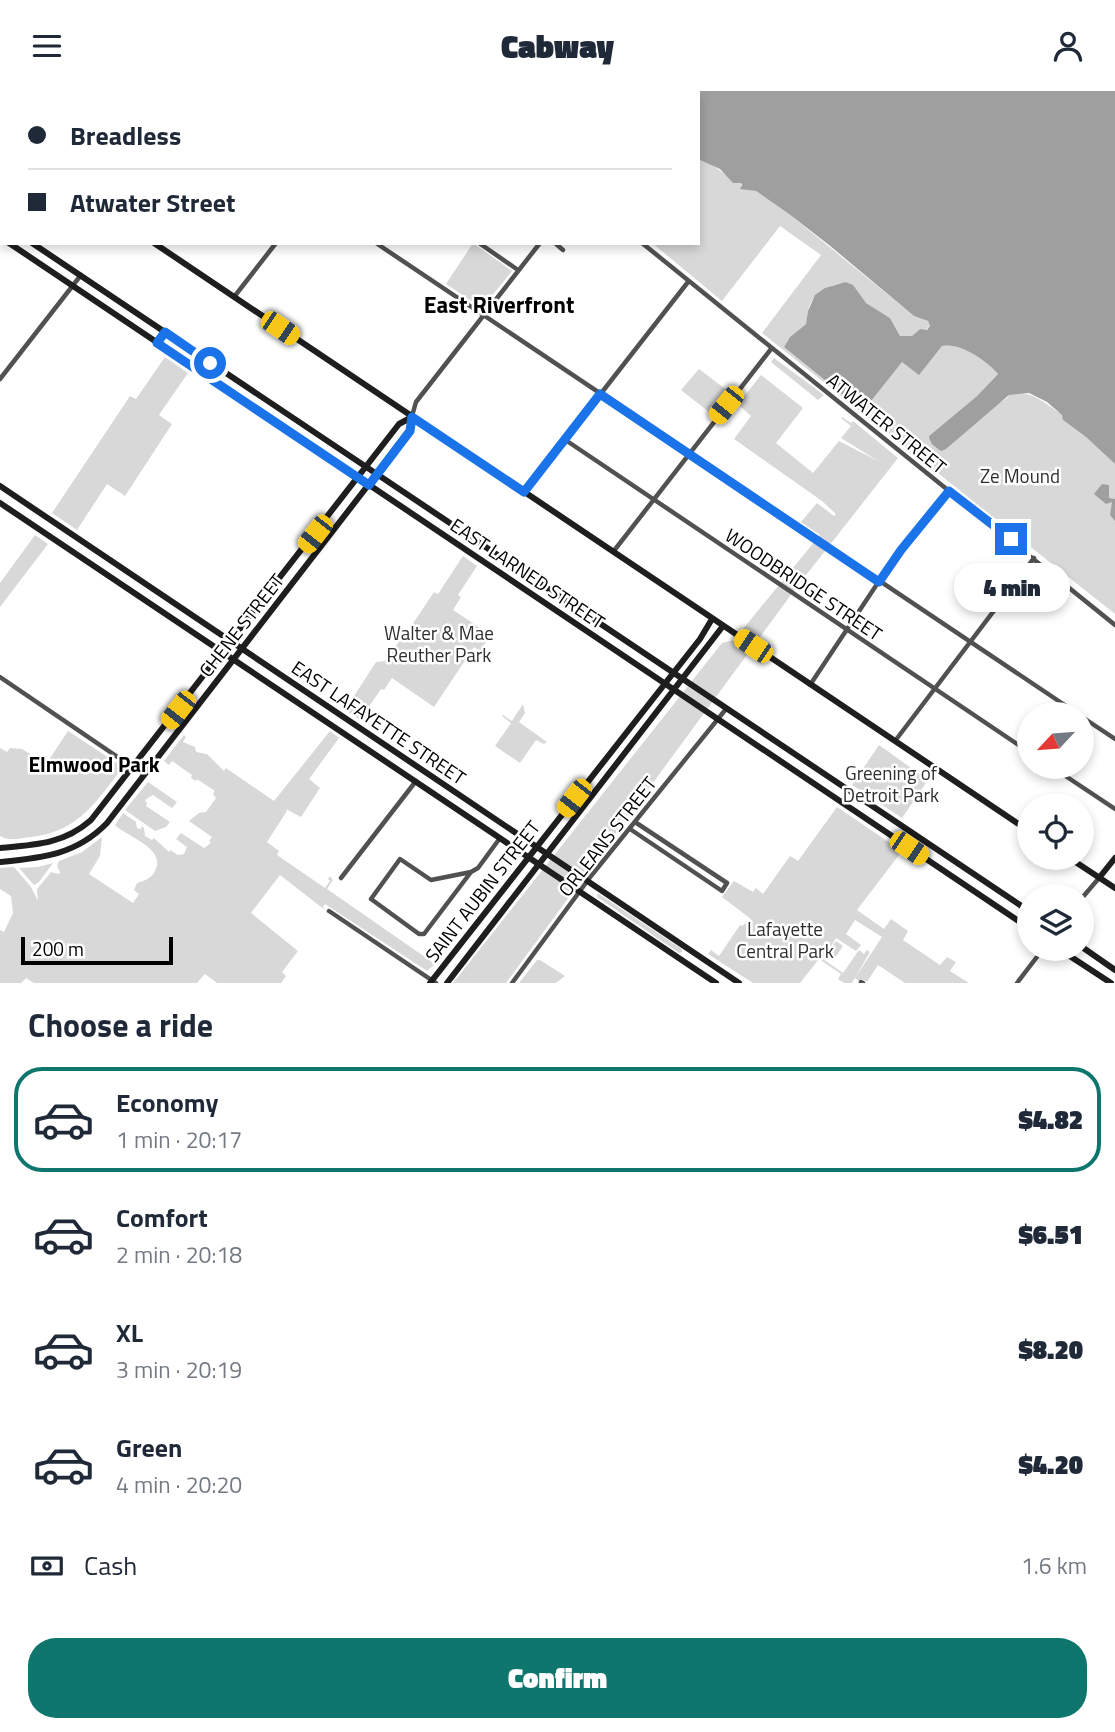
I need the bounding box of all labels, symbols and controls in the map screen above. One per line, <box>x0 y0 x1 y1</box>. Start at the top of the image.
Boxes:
text: Cabway <box>501 22 614 70</box>
icon: menu <box>28 27 66 65</box>
icon: person <box>1049 27 1087 65</box>
text: Breadless <box>70 116 181 155</box>
text: Atwater Street <box>70 183 235 222</box>
district label: East Riverfront <box>424 287 574 322</box>
car <box>257 308 304 348</box>
route start <box>194 347 226 379</box>
street label: ATWATER STREET <box>821 366 953 480</box>
car <box>705 382 748 428</box>
park label: Ze Mound <box>980 461 1060 490</box>
street label: EAST LARNED STREET <box>445 510 611 636</box>
car <box>294 511 337 557</box>
street label: WOODBRIDGE STREET <box>720 521 888 647</box>
route end <box>995 523 1027 555</box>
callout: 4 min <box>953 563 1069 613</box>
street label: CHENE STREET <box>191 567 291 683</box>
text: 4 min <box>983 570 1041 605</box>
park label: Walter & Mae Reuther Park <box>384 618 494 669</box>
car <box>730 626 777 666</box>
street label: EAST LAFAYETTE STREET <box>286 653 472 791</box>
car <box>157 687 200 733</box>
north arrow <box>1017 702 1094 779</box>
map controls <box>1017 702 1094 961</box>
district label: Elmwood Park <box>28 748 160 780</box>
park label: Greening of Detroit Park <box>843 758 939 809</box>
street label: ORLEANS STREET <box>551 770 663 902</box>
car <box>553 775 596 821</box>
button: locate <box>1017 793 1094 870</box>
street label: SAINT AUBIN STREET <box>417 814 547 968</box>
car <box>886 828 933 868</box>
button: layers <box>1017 884 1094 961</box>
park label: Lafayette Central Park <box>736 914 834 965</box>
scale bar <box>21 934 173 966</box>
text: 200 m <box>32 934 84 963</box>
text: Choose a ride <box>28 1001 213 1049</box>
text: Economy <box>116 1083 218 1122</box>
icon: car <box>32 1088 95 1151</box>
text: $4.82 <box>1018 1100 1083 1139</box>
text: 1 min · 20:17 <box>116 1122 242 1157</box>
text: Comfort <box>116 1198 208 1237</box>
icon: car <box>32 1203 95 1266</box>
text: $6.51 <box>1018 1215 1083 1254</box>
text: 2 min · 20:18 <box>116 1237 242 1272</box>
text: XL <box>116 1313 143 1352</box>
icon: car <box>32 1318 95 1381</box>
text: $8.20 <box>1018 1330 1083 1369</box>
text: 3 min · 20:19 <box>116 1352 242 1387</box>
text: Green <box>116 1428 182 1467</box>
icon: car <box>32 1433 95 1496</box>
text: $4.20 <box>1018 1445 1083 1484</box>
text: 4 min · 20:20 <box>116 1467 242 1502</box>
text: Cash <box>84 1546 137 1585</box>
icon: cash <box>28 1547 66 1585</box>
text: 1.6 km <box>1021 1548 1087 1583</box>
button: Confirm <box>28 1638 1087 1718</box>

